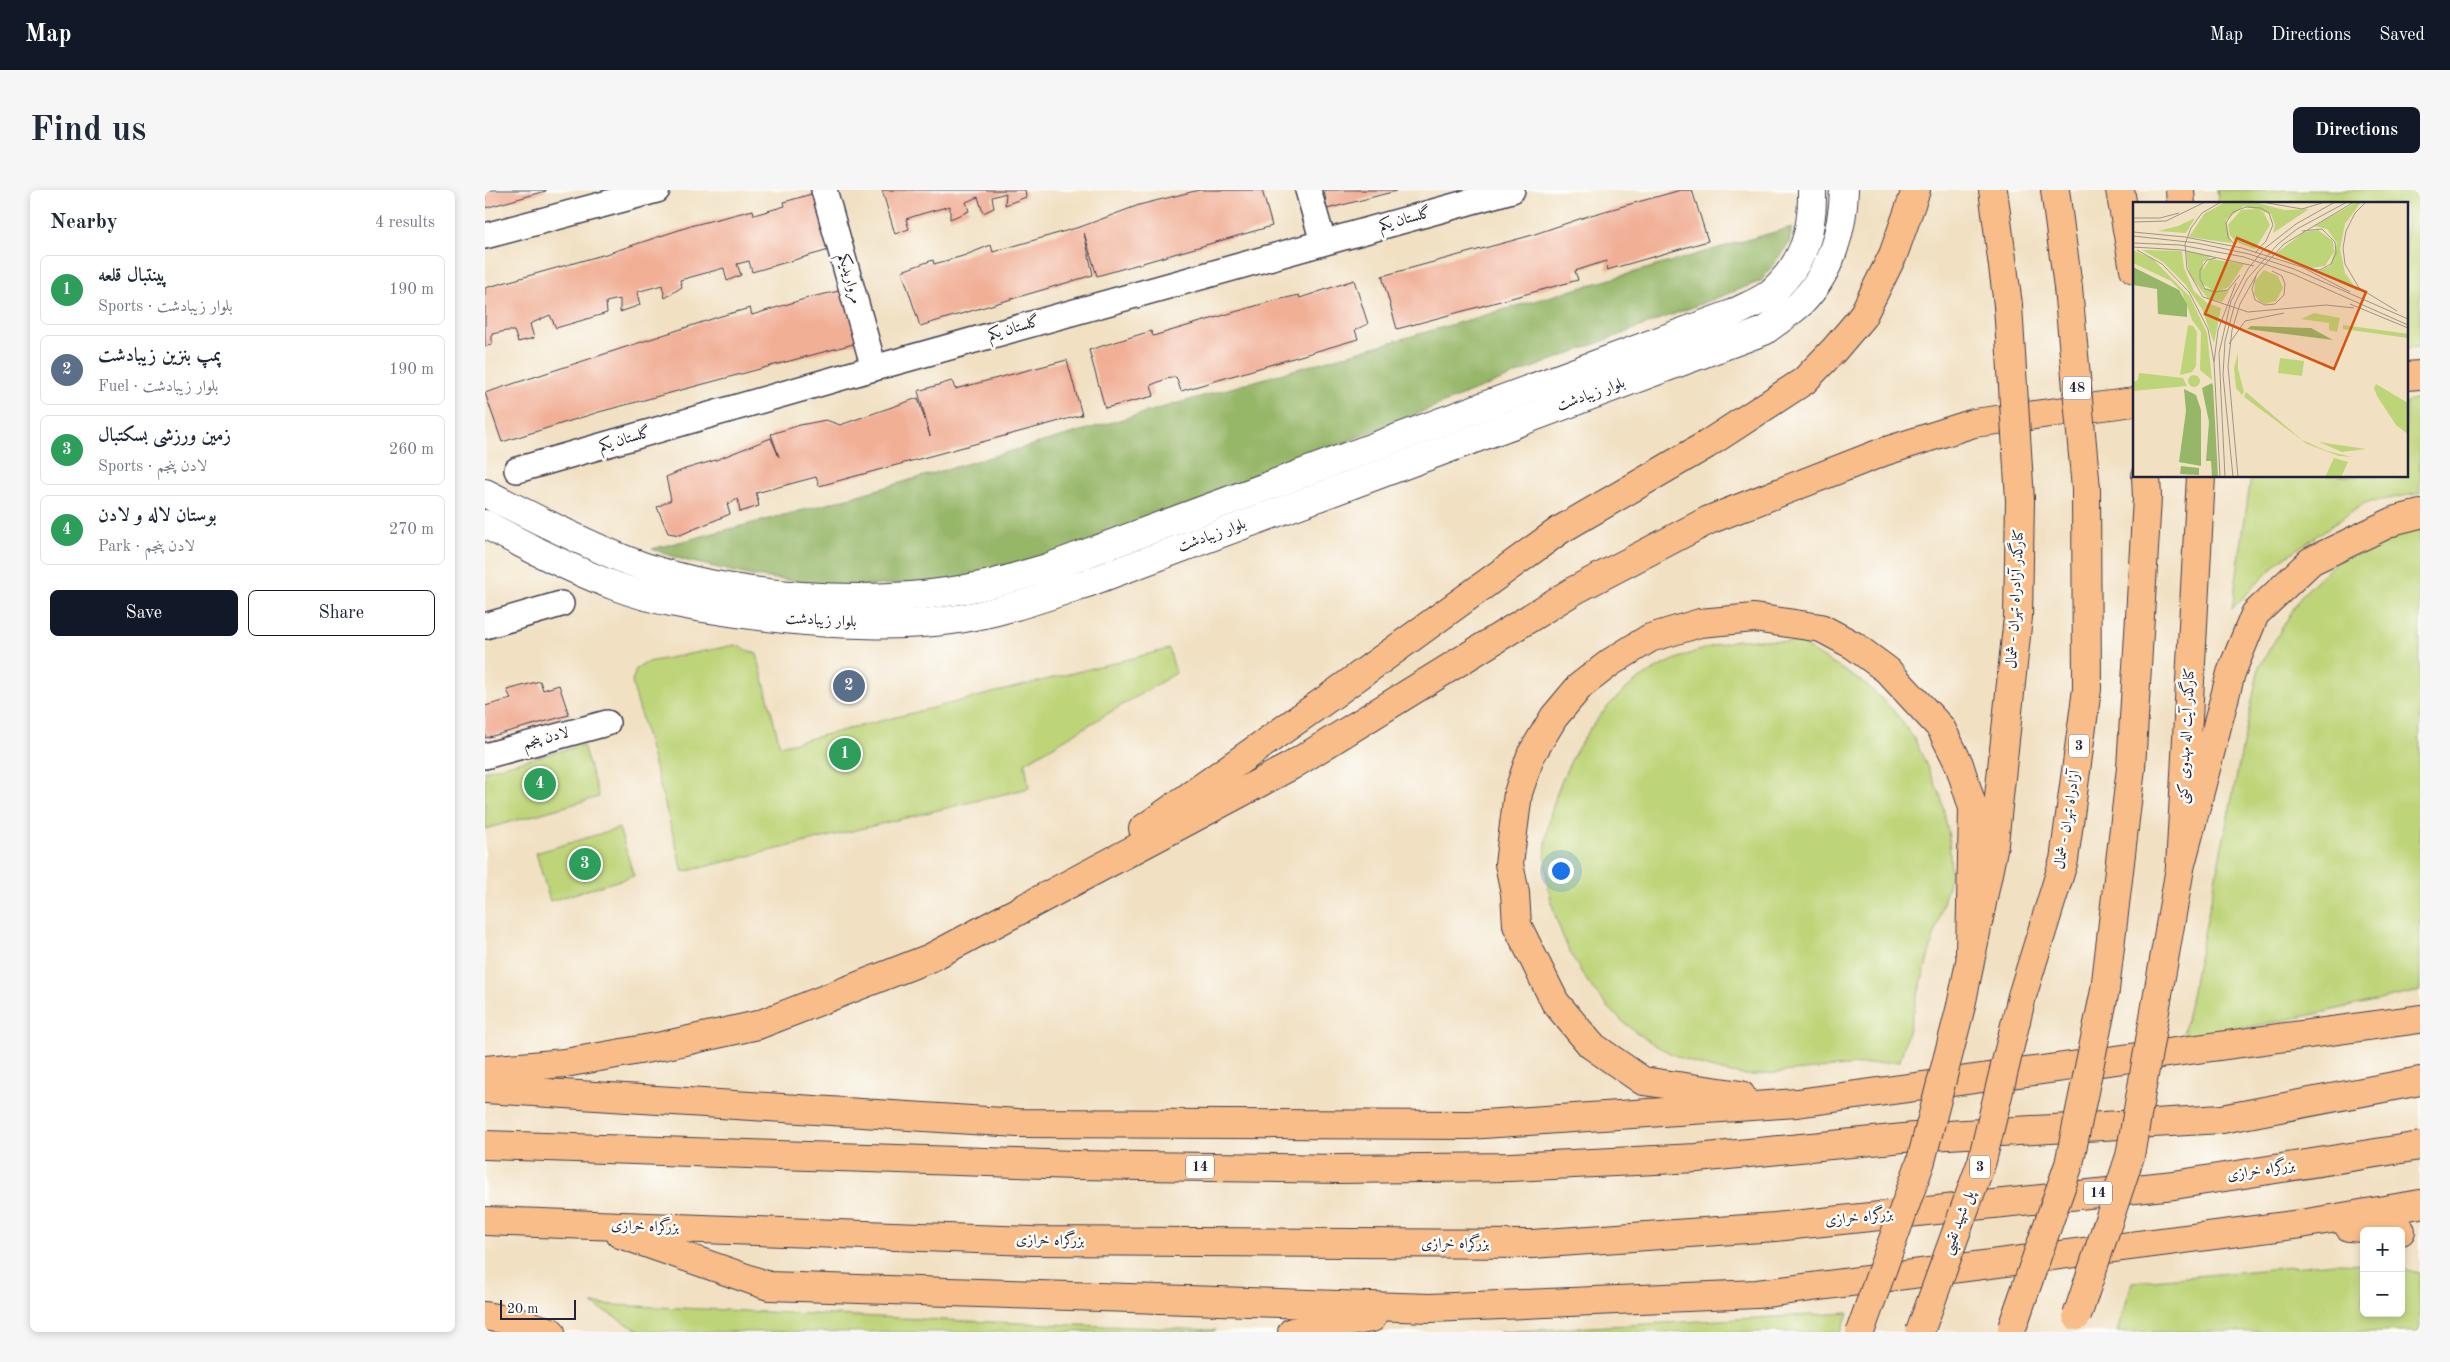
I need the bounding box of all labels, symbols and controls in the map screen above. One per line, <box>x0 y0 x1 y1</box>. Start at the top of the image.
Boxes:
text: Map <box>25 23 72 47</box>
text: Map <box>2210 26 2243 44</box>
text: Directions <box>2271 26 2351 44</box>
text: Saved <box>2379 26 2425 44</box>
button: Directions <box>2293 107 2420 153</box>
text: Find us <box>30 113 146 148</box>
inset map <box>2133 202 2407 478</box>
street label: گلستان یکم <box>1377 203 1434 239</box>
text: Nearby <box>50 212 118 233</box>
text: 4 results <box>375 215 435 231</box>
street label: مرواریدیکم <box>830 251 865 307</box>
text: پینتبال قلعه <box>98 267 167 286</box>
text: 1 <box>62 282 72 298</box>
text: 190 m <box>389 282 434 298</box>
text: Sports · بلوار زیبادشت <box>98 299 232 315</box>
street label: گلستان یکم <box>985 312 1043 348</box>
text: پمپ بنزین زیبادشت <box>98 347 221 366</box>
text: 2 <box>62 362 72 378</box>
text: 190 m <box>389 362 434 378</box>
street label: بلوار زیبادشت <box>1555 376 1627 415</box>
road number: 48 <box>2063 377 2091 400</box>
text: Fuel · بلوار زیبادشت <box>98 379 218 395</box>
street label: گلستان یکم <box>596 423 654 459</box>
text: زمین ورزشی بسکتبال <box>98 427 231 446</box>
text: 3 <box>62 442 72 458</box>
text: 260 m <box>389 442 434 458</box>
text: Sports · لادن پنجم <box>98 459 207 475</box>
text: بوستان لاله و لادن <box>98 507 217 526</box>
street label: بلوار زیبادشت <box>1176 517 1248 556</box>
text: 4 <box>62 522 72 538</box>
text: 270 m <box>389 522 434 538</box>
street label: کنارگذر آزادراه تهران - شمال <box>2000 528 2028 669</box>
text: Park · لادن پنجم <box>98 539 195 555</box>
button: Save <box>50 590 238 636</box>
button: Share <box>248 590 435 636</box>
street label: بلوار زیبادشت <box>785 612 857 631</box>
pin: 2 <box>833 667 865 705</box>
street label: کنارگذر آیت اله مهدوی کنی <box>2171 667 2200 805</box>
street label: لادن پنجم <box>521 726 572 757</box>
road number: 3 <box>2069 734 2089 758</box>
pin: 1 <box>829 735 861 773</box>
pin: 4 <box>524 765 556 803</box>
street label: آزادراه تهران - شمال <box>2050 767 2084 871</box>
pin: 3 <box>569 845 601 883</box>
your location <box>1548 858 1574 884</box>
street label: بزرگراه خرازی <box>2226 1154 2296 1184</box>
road number: 14 <box>1186 1156 1214 1179</box>
road number: 3 <box>1970 1156 1990 1179</box>
road number: 14 <box>2084 1181 2112 1204</box>
street label: پل شهید نقیبی <box>1941 1188 1981 1258</box>
street label: بزرگراه خرازی <box>1824 1203 1894 1229</box>
street label: بزرگراه خرازی <box>611 1214 680 1236</box>
map controls <box>2360 1227 2405 1317</box>
button: + <box>2360 1227 2405 1272</box>
street label: بزرگراه خرازی <box>1016 1229 1085 1249</box>
street label: بزرگراه خرازی <box>1421 1233 1489 1252</box>
button: − <box>2360 1272 2405 1317</box>
scale bar <box>500 1297 576 1320</box>
text: 20 m <box>507 1302 538 1316</box>

